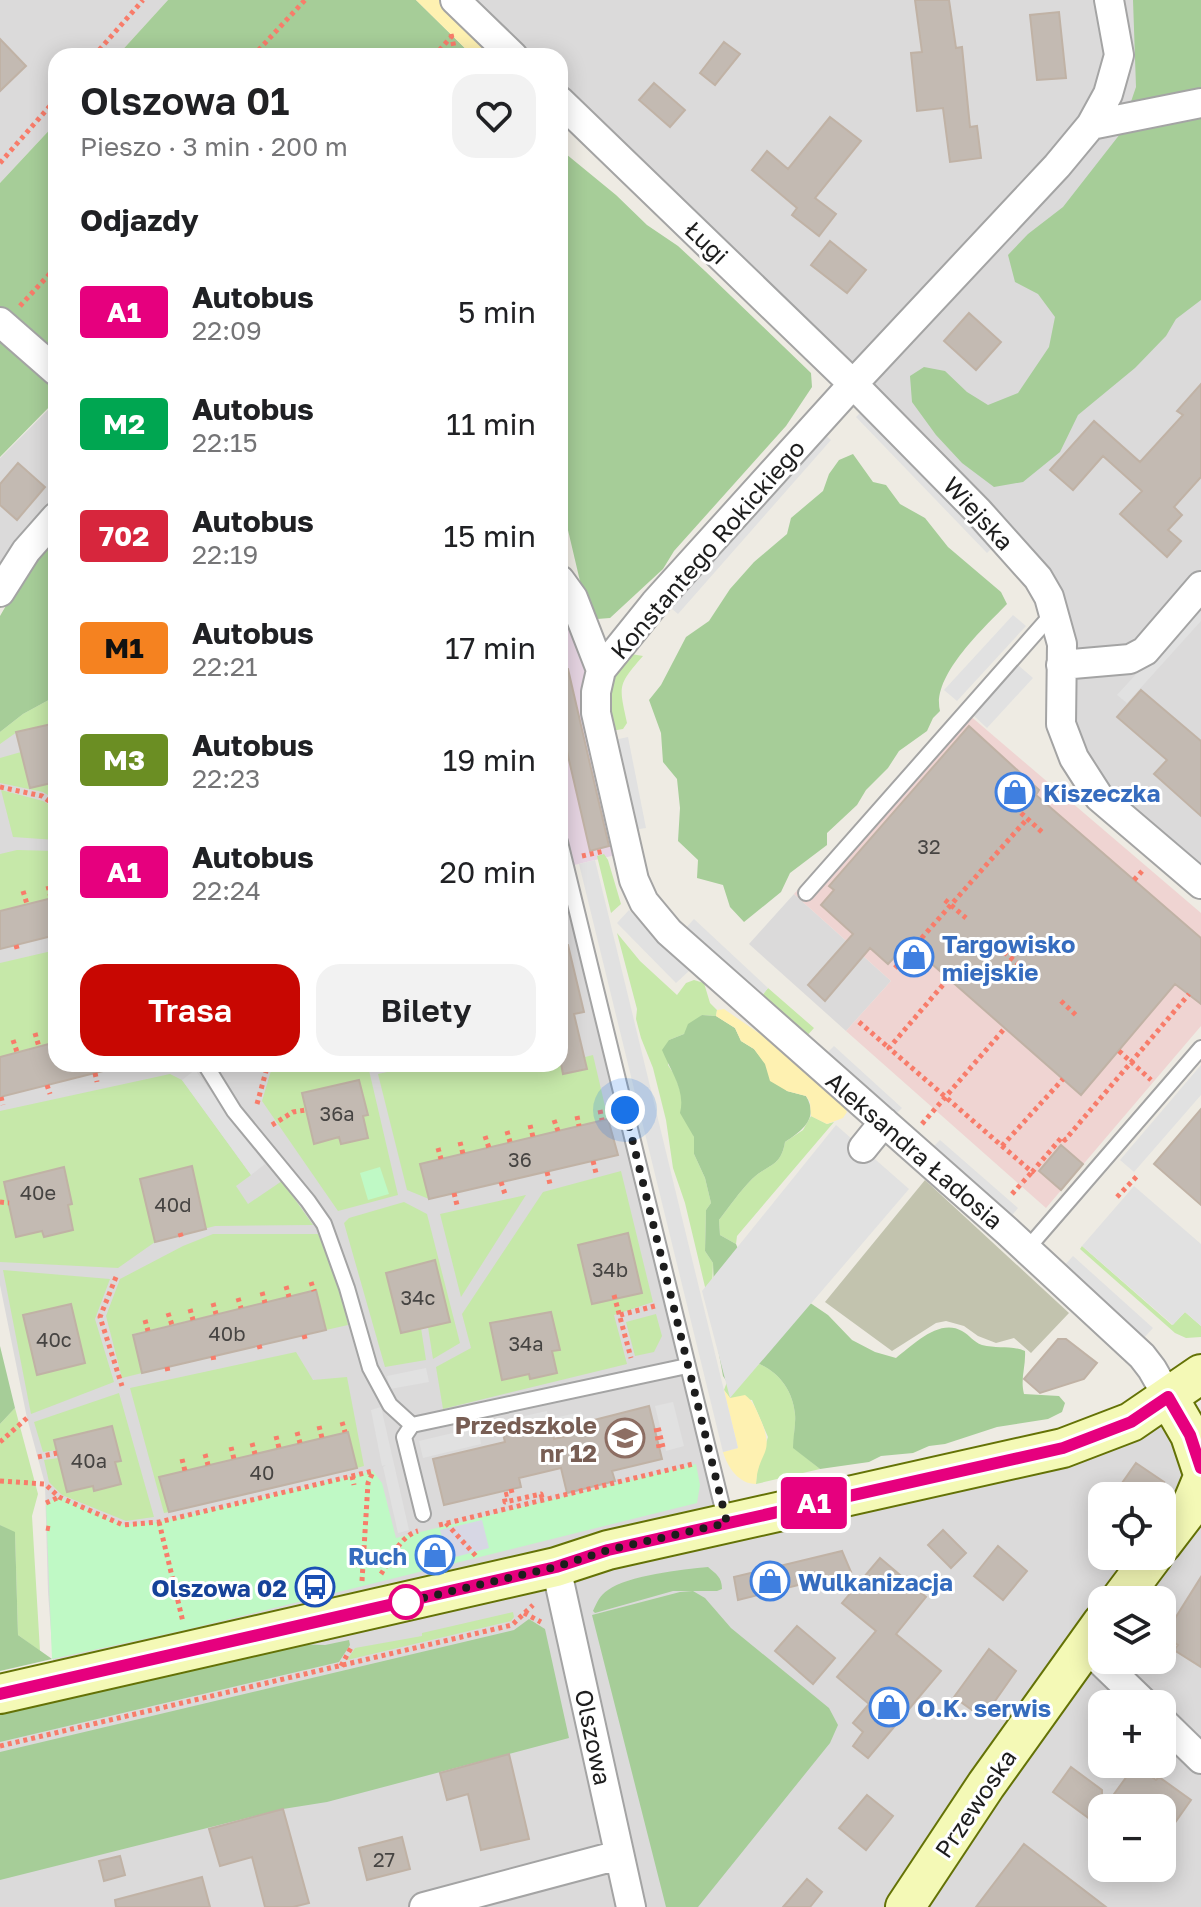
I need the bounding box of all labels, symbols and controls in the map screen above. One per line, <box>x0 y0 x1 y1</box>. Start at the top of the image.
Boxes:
button: heart <box>452 74 536 158</box>
text: Olszowa 01 <box>80 78 289 123</box>
text: Pieszo · 3 min · 200 m <box>80 131 348 162</box>
text: Odjazdy <box>80 202 199 238</box>
street label: Ługi <box>679 214 735 270</box>
text: Autobus <box>192 279 314 315</box>
text: 5 min <box>458 294 536 330</box>
text: A1 <box>107 295 141 328</box>
text: 22:09 <box>192 315 262 346</box>
text: Autobus <box>192 391 314 427</box>
text: 11 min <box>446 406 536 442</box>
text: M2 <box>103 407 145 440</box>
text: 22:15 <box>192 427 258 458</box>
street label: Konstantego Rokickiego <box>604 433 810 665</box>
street label: Wiejska <box>938 470 1020 556</box>
text: Autobus <box>192 503 314 539</box>
text: 15 min <box>444 518 536 554</box>
text: 702 <box>99 519 149 552</box>
text: 22:19 <box>192 539 258 570</box>
text: Autobus <box>192 615 314 651</box>
text: 17 min <box>445 630 536 666</box>
text: M1 <box>104 631 144 664</box>
text: 22:21 <box>192 651 258 682</box>
text: Autobus <box>192 727 314 763</box>
text: 19 min <box>443 742 536 778</box>
text: M3 <box>103 743 145 776</box>
text: 22:23 <box>192 763 260 794</box>
shop icon: Kiszeczka <box>994 771 1036 813</box>
place label: Kiszeczka <box>1043 778 1160 807</box>
house number: 32 <box>917 834 941 858</box>
text: Autobus <box>192 839 314 875</box>
text: 20 min <box>439 854 536 890</box>
text: A1 <box>107 855 141 888</box>
text: 22:24 <box>192 875 261 906</box>
place label: Targowisko miejskie <box>942 929 1075 986</box>
shop icon: Targowisko miejskie <box>893 936 935 978</box>
button: Trasa <box>80 964 300 1056</box>
button: Bilety <box>316 964 536 1056</box>
street label: Aleksandra Ładosia <box>821 1065 1009 1235</box>
your location <box>605 1090 645 1130</box>
house number: 36a <box>319 1101 355 1125</box>
house number: 36 <box>508 1147 532 1171</box>
house number: 40e <box>20 1180 56 1204</box>
house number: 40d <box>155 1192 191 1216</box>
house number: 34b <box>592 1257 628 1281</box>
house number: 34c <box>401 1285 435 1309</box>
house number: 40b <box>209 1321 245 1345</box>
house number: 40c <box>36 1327 72 1351</box>
house number: 34a <box>508 1331 544 1355</box>
place label: Przedszkole nr 12 <box>455 1410 597 1467</box>
school or university icon: Przedszkole nr 12 <box>604 1417 646 1459</box>
house number: 40a <box>71 1448 107 1472</box>
house number: 40 <box>250 1460 274 1484</box>
line badge: A1 <box>778 1477 850 1529</box>
map controls <box>1088 1482 1176 1882</box>
button: locate <box>1088 1482 1176 1570</box>
text: A1 <box>797 1486 831 1519</box>
shop icon: Ruch <box>414 1534 456 1576</box>
place label: Ruch <box>348 1541 407 1570</box>
shop icon: Wulkanizacja <box>749 1560 791 1602</box>
bus stop icon: Olszowa 02 <box>294 1566 336 1608</box>
place label: Wulkanizacja <box>798 1567 953 1596</box>
place label: Olszowa 02 <box>151 1573 287 1602</box>
unlabelled marker <box>389 1585 423 1619</box>
button: layers <box>1088 1586 1176 1674</box>
street label: Olszowa <box>570 1686 618 1788</box>
shop icon: O.K. serwis <box>868 1686 910 1728</box>
button: + <box>1088 1690 1176 1778</box>
place label: O.K. serwis <box>917 1693 1051 1722</box>
street label: Przewoska <box>928 1743 1022 1863</box>
button: − <box>1088 1794 1176 1882</box>
house number: 27 <box>373 1847 395 1871</box>

